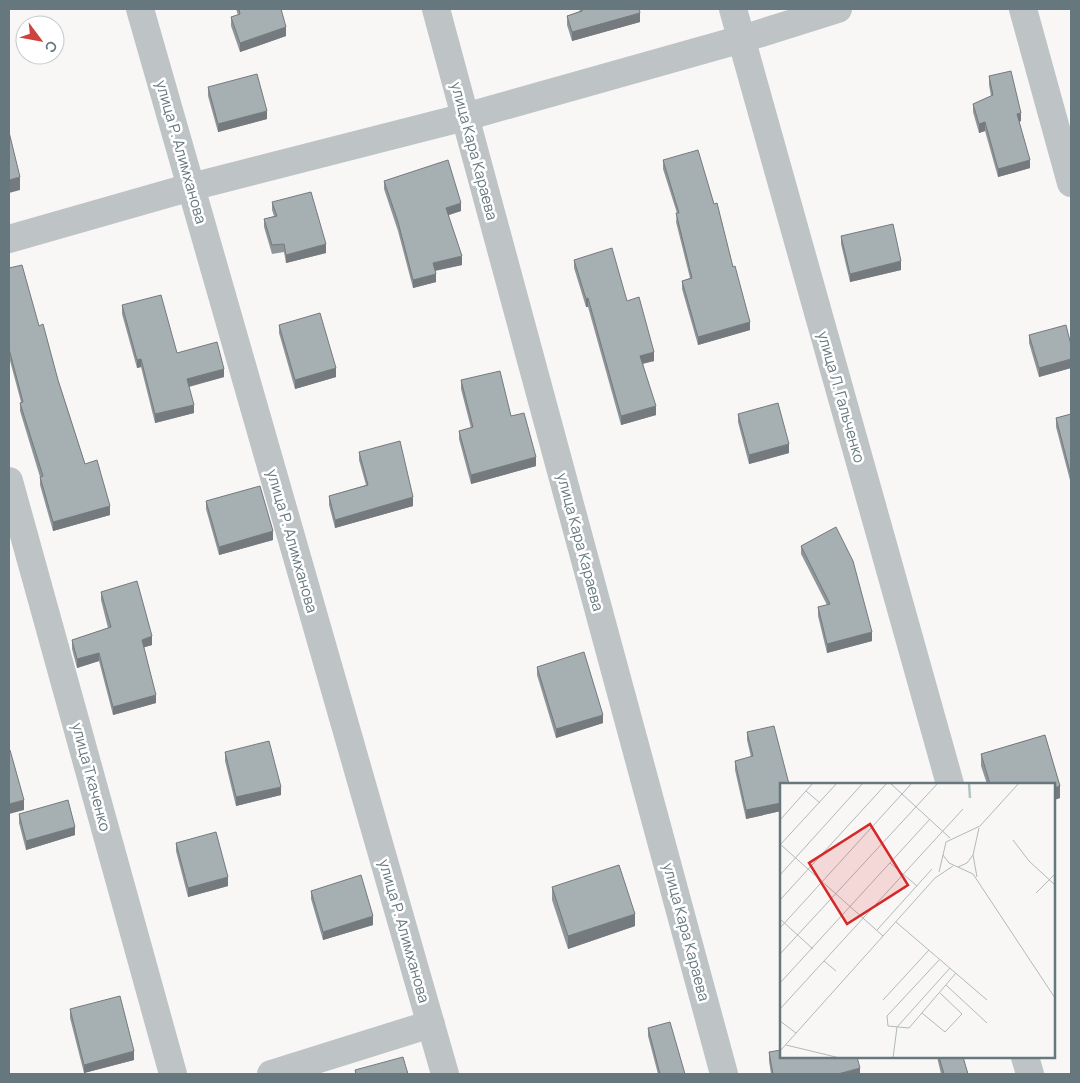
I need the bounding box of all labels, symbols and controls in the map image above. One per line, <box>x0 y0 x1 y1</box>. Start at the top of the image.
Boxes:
north arrow <box>15 15 65 65</box>
text: С <box>41 38 62 57</box>
street label: улица Р. Алимханова <box>151 78 212 226</box>
street label: улица Кара Караева <box>446 79 503 222</box>
street label: улица Л. Гальченко <box>813 328 870 465</box>
street label: улица Р. Алимханова <box>262 467 323 615</box>
street label: улица Кара Караева <box>552 470 609 613</box>
street label: улица Ткаченко <box>67 720 116 834</box>
inset map <box>780 783 1055 1058</box>
street label: улица Р. Алимханова <box>374 857 435 1005</box>
street label: улица Кара Караева <box>658 860 715 1003</box>

